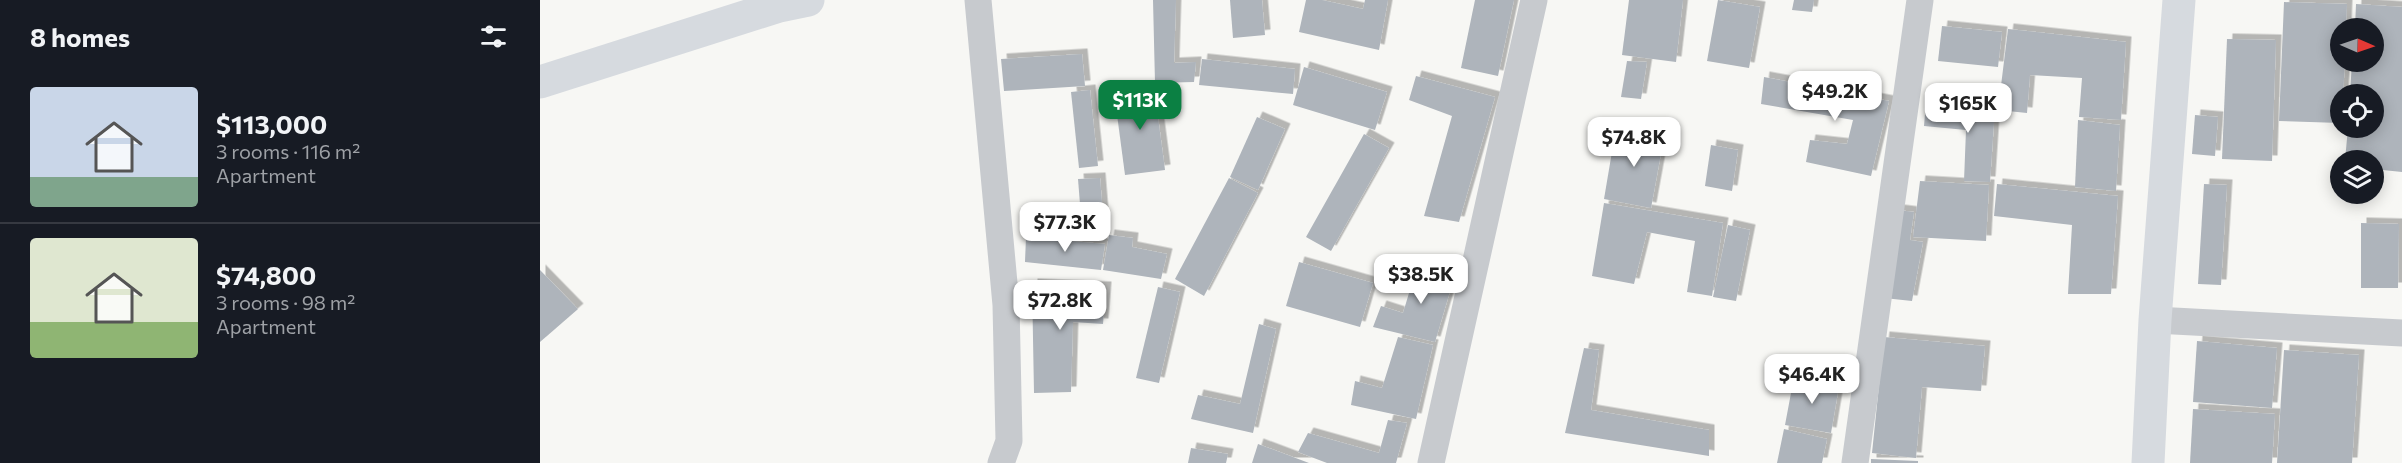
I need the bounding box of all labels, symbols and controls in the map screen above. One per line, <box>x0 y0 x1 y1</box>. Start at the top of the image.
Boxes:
north arrow <box>2330 18 2384 72</box>
map controls <box>2330 18 2384 204</box>
icon: filters <box>477 20 510 53</box>
text: 8 homes <box>30 21 130 52</box>
pin: $49.2K <box>1786 71 1884 122</box>
text: $49.2K <box>1802 78 1868 102</box>
pin: $113K <box>1098 80 1182 131</box>
pin: $165K <box>1926 83 2010 134</box>
button: locate <box>2330 84 2384 138</box>
text: $113K <box>1112 87 1168 111</box>
text: $165K <box>1939 90 1997 114</box>
text: $113,000 <box>216 108 327 139</box>
icon: home <box>78 111 150 183</box>
pin: $74.8K <box>1585 117 1683 168</box>
text: $74.8K <box>1602 124 1666 148</box>
text: 3 rooms · 116 m² <box>216 139 360 163</box>
button: layers <box>2330 150 2384 204</box>
text: Apartment <box>216 163 316 187</box>
pin: $77.3K <box>1016 202 1114 253</box>
text: $77.3K <box>1034 209 1096 233</box>
pin: $38.5K <box>1372 254 1470 305</box>
text: $74,800 <box>216 259 316 290</box>
text: $38.5K <box>1388 261 1454 285</box>
icon: home <box>78 262 150 334</box>
pin: $72.8K <box>1011 280 1109 331</box>
text: $72.8K <box>1027 287 1093 311</box>
text: 3 rooms · 98 m² <box>216 290 355 314</box>
text: Apartment <box>216 314 316 338</box>
pin: $46.4K <box>1763 354 1861 405</box>
text: $46.4K <box>1778 361 1846 385</box>

